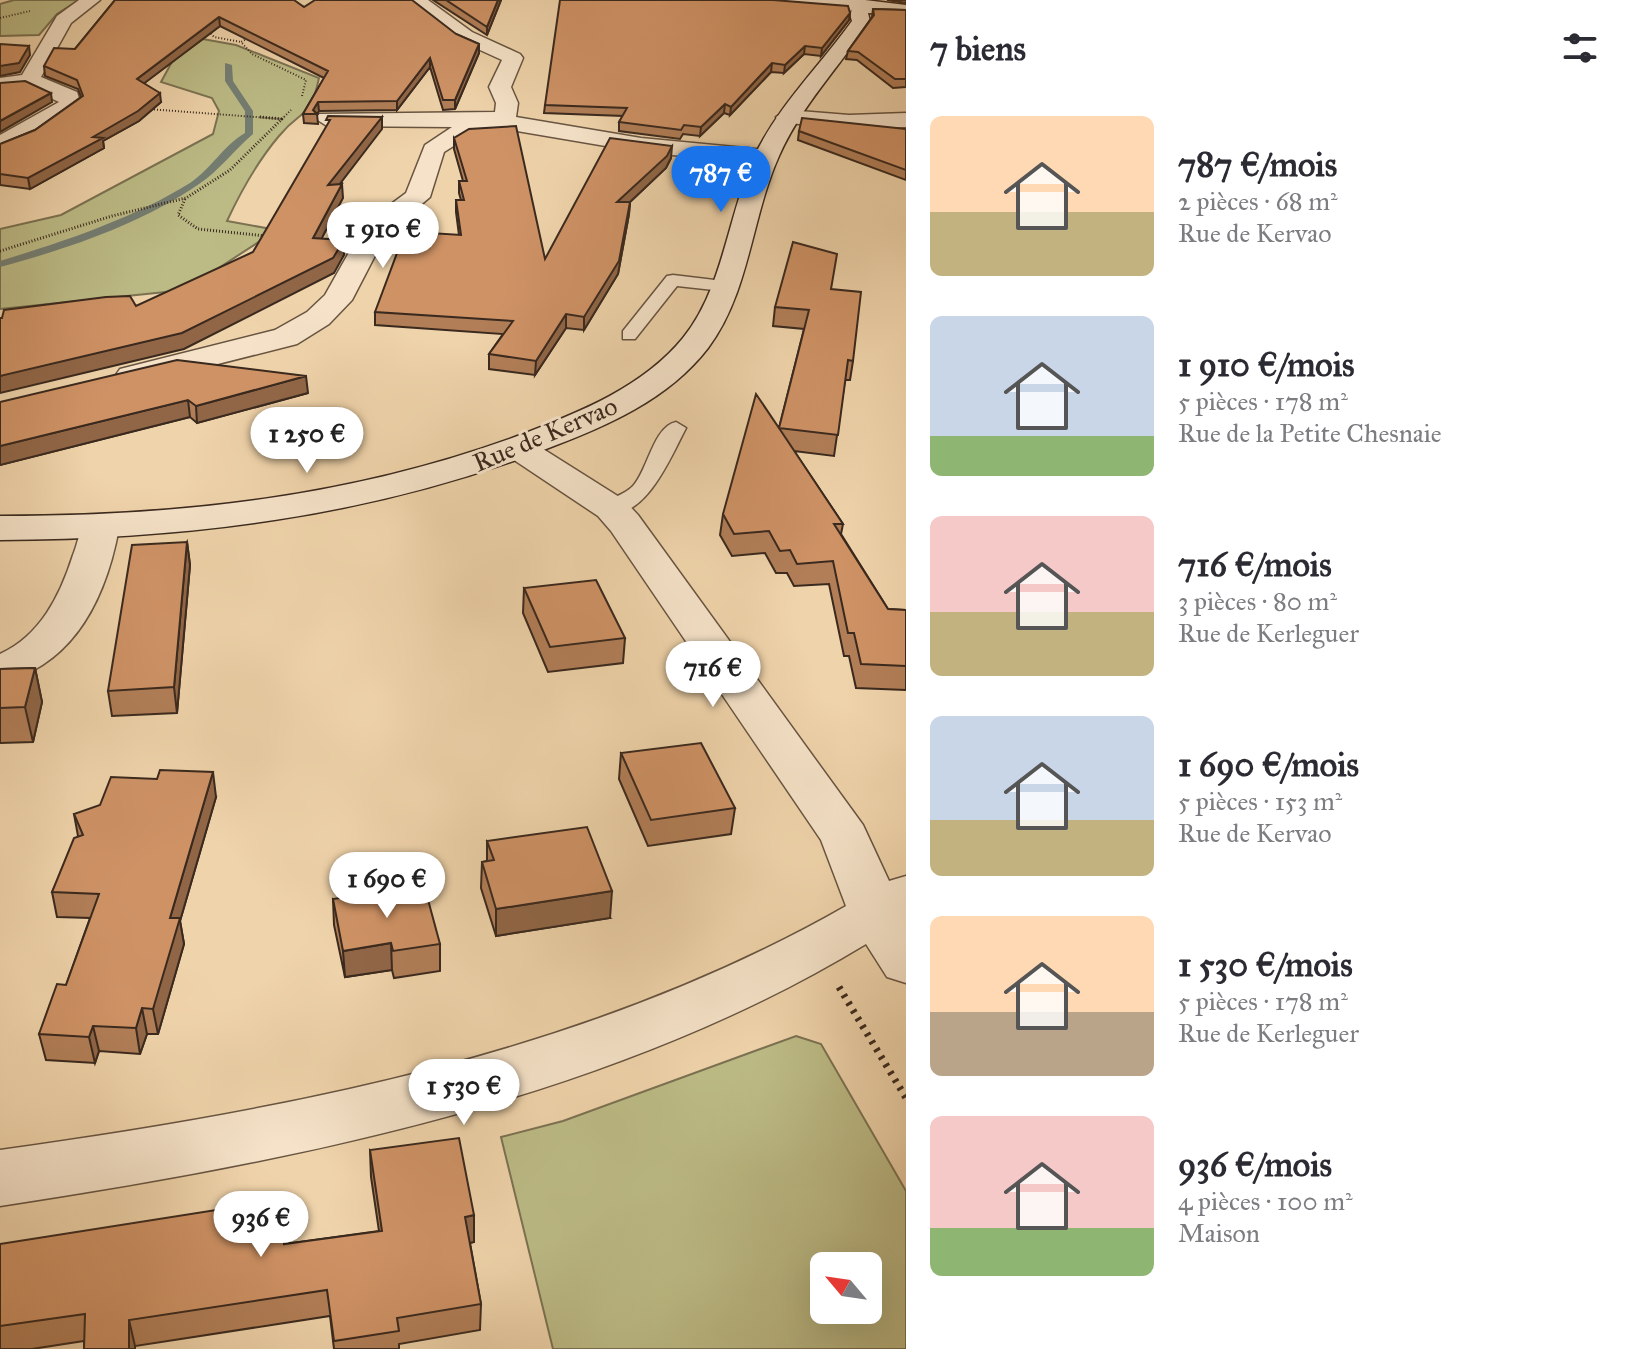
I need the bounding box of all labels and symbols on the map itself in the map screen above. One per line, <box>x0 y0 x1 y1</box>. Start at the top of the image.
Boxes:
pin: 787 € <box>665 146 777 214</box>
pin: 1 910 € <box>309 202 457 270</box>
street label: Rue de Kervao <box>468 389 622 479</box>
pin: 1 250 € <box>233 407 381 475</box>
pin: 716 € <box>657 641 769 709</box>
pin: 1 690 € <box>313 852 461 920</box>
pin: 1 530 € <box>390 1059 538 1127</box>
pin: 936 € <box>205 1191 317 1259</box>
north arrow <box>810 1252 882 1324</box>

